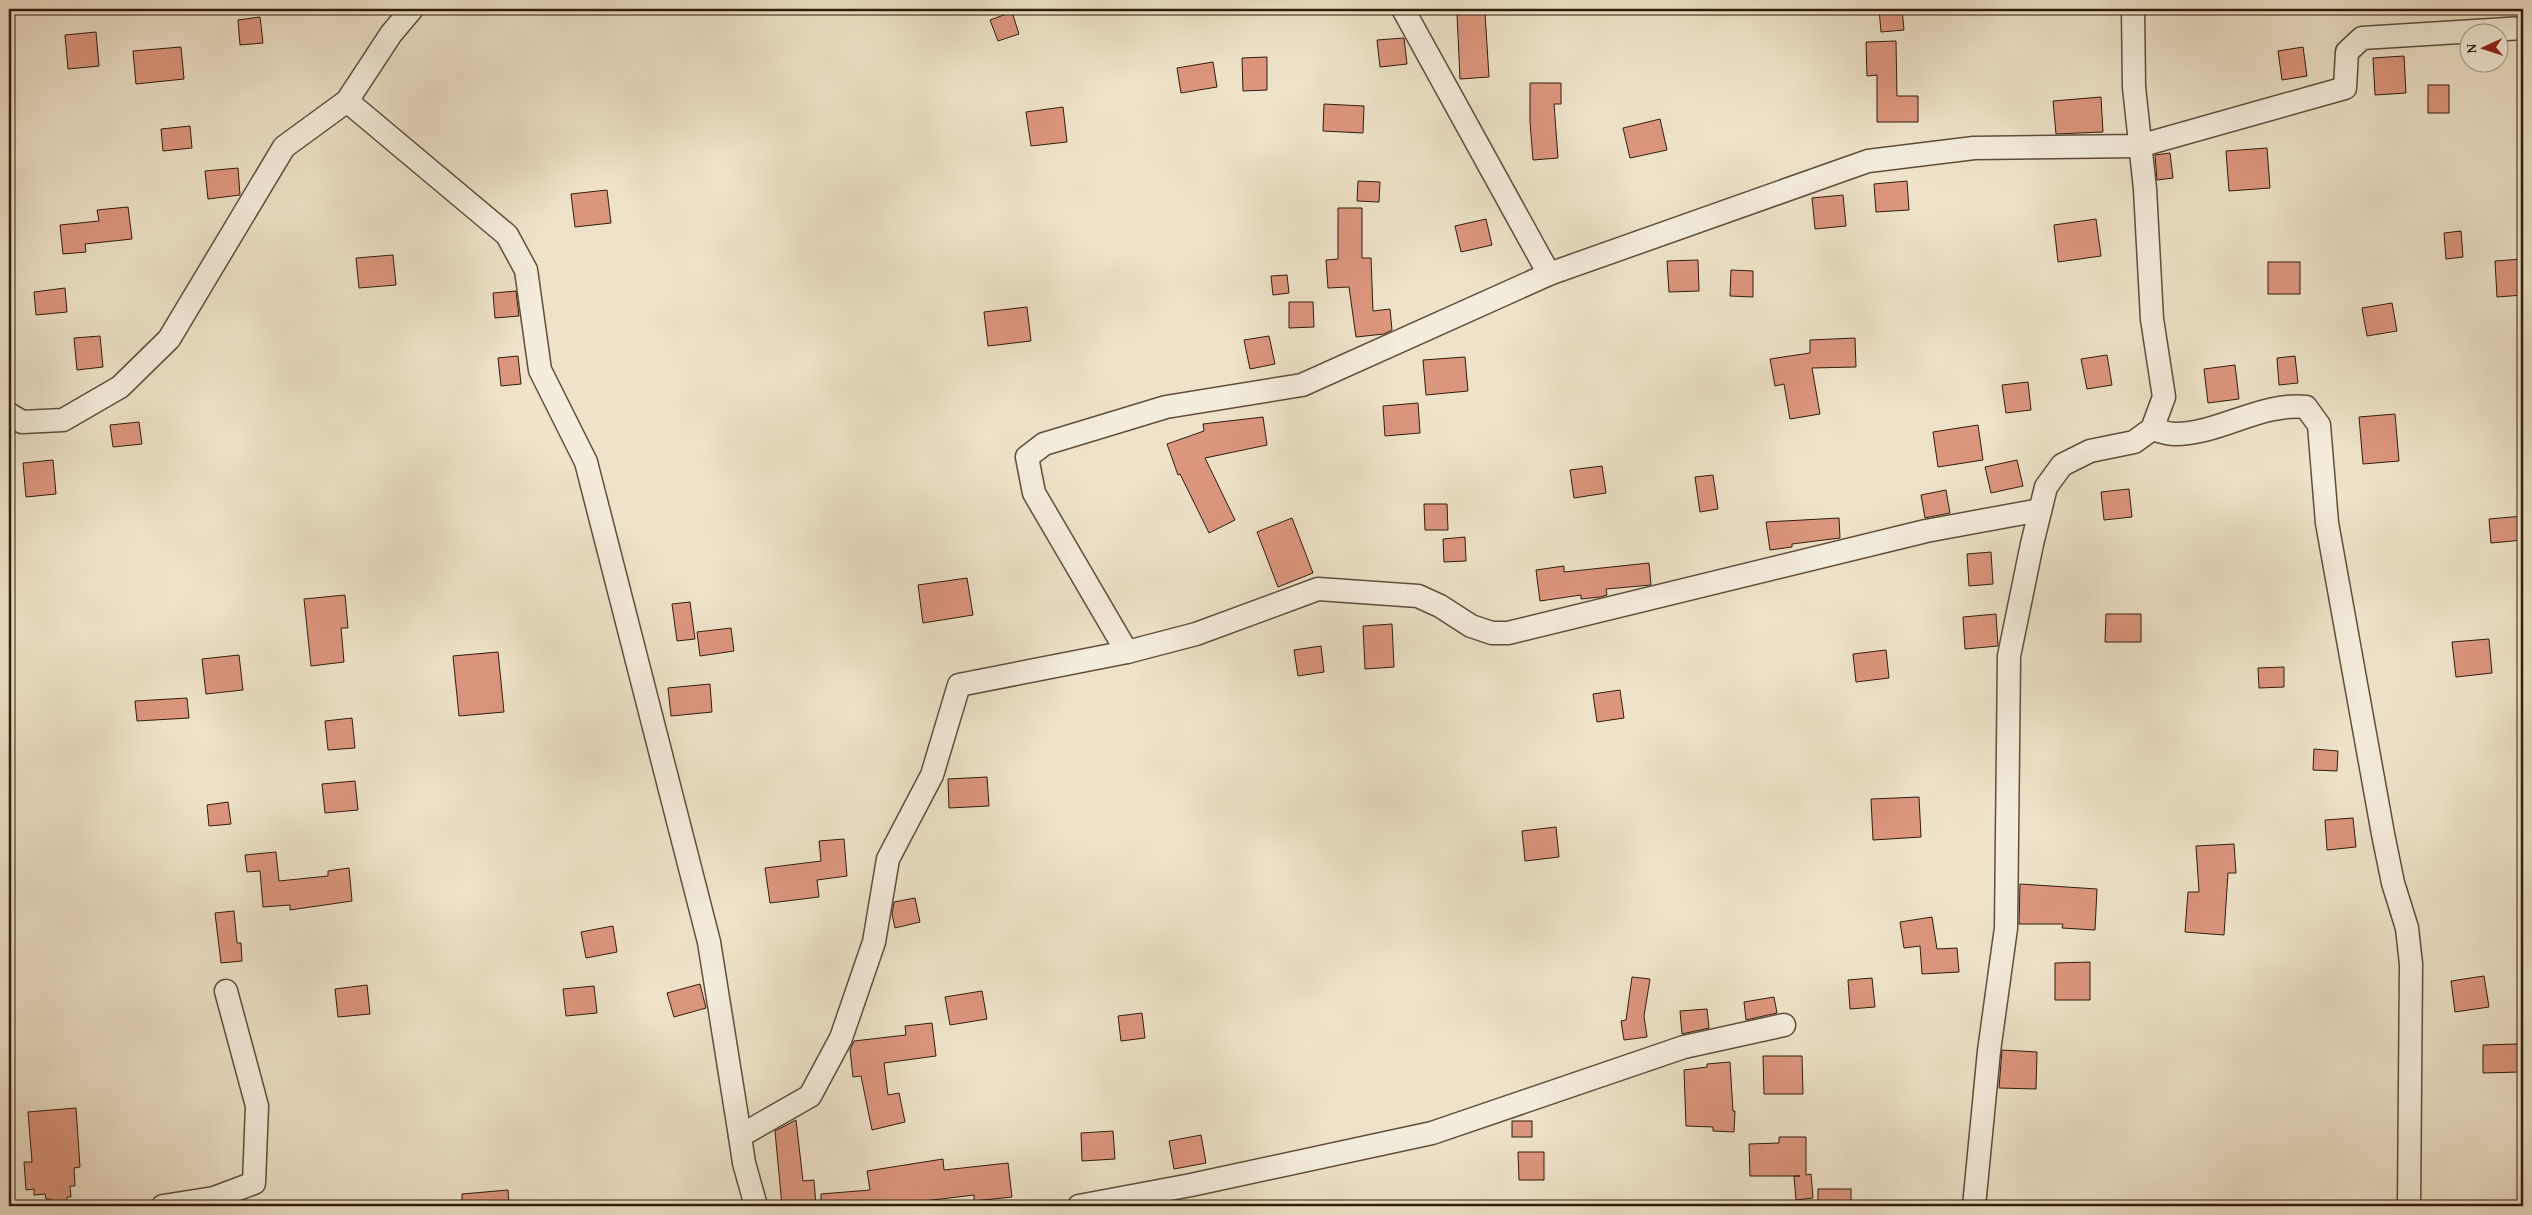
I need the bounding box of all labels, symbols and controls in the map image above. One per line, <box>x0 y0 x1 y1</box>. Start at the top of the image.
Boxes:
north arrow <box>2460 22 2510 72</box>
text: N <box>2461 43 2481 54</box>

